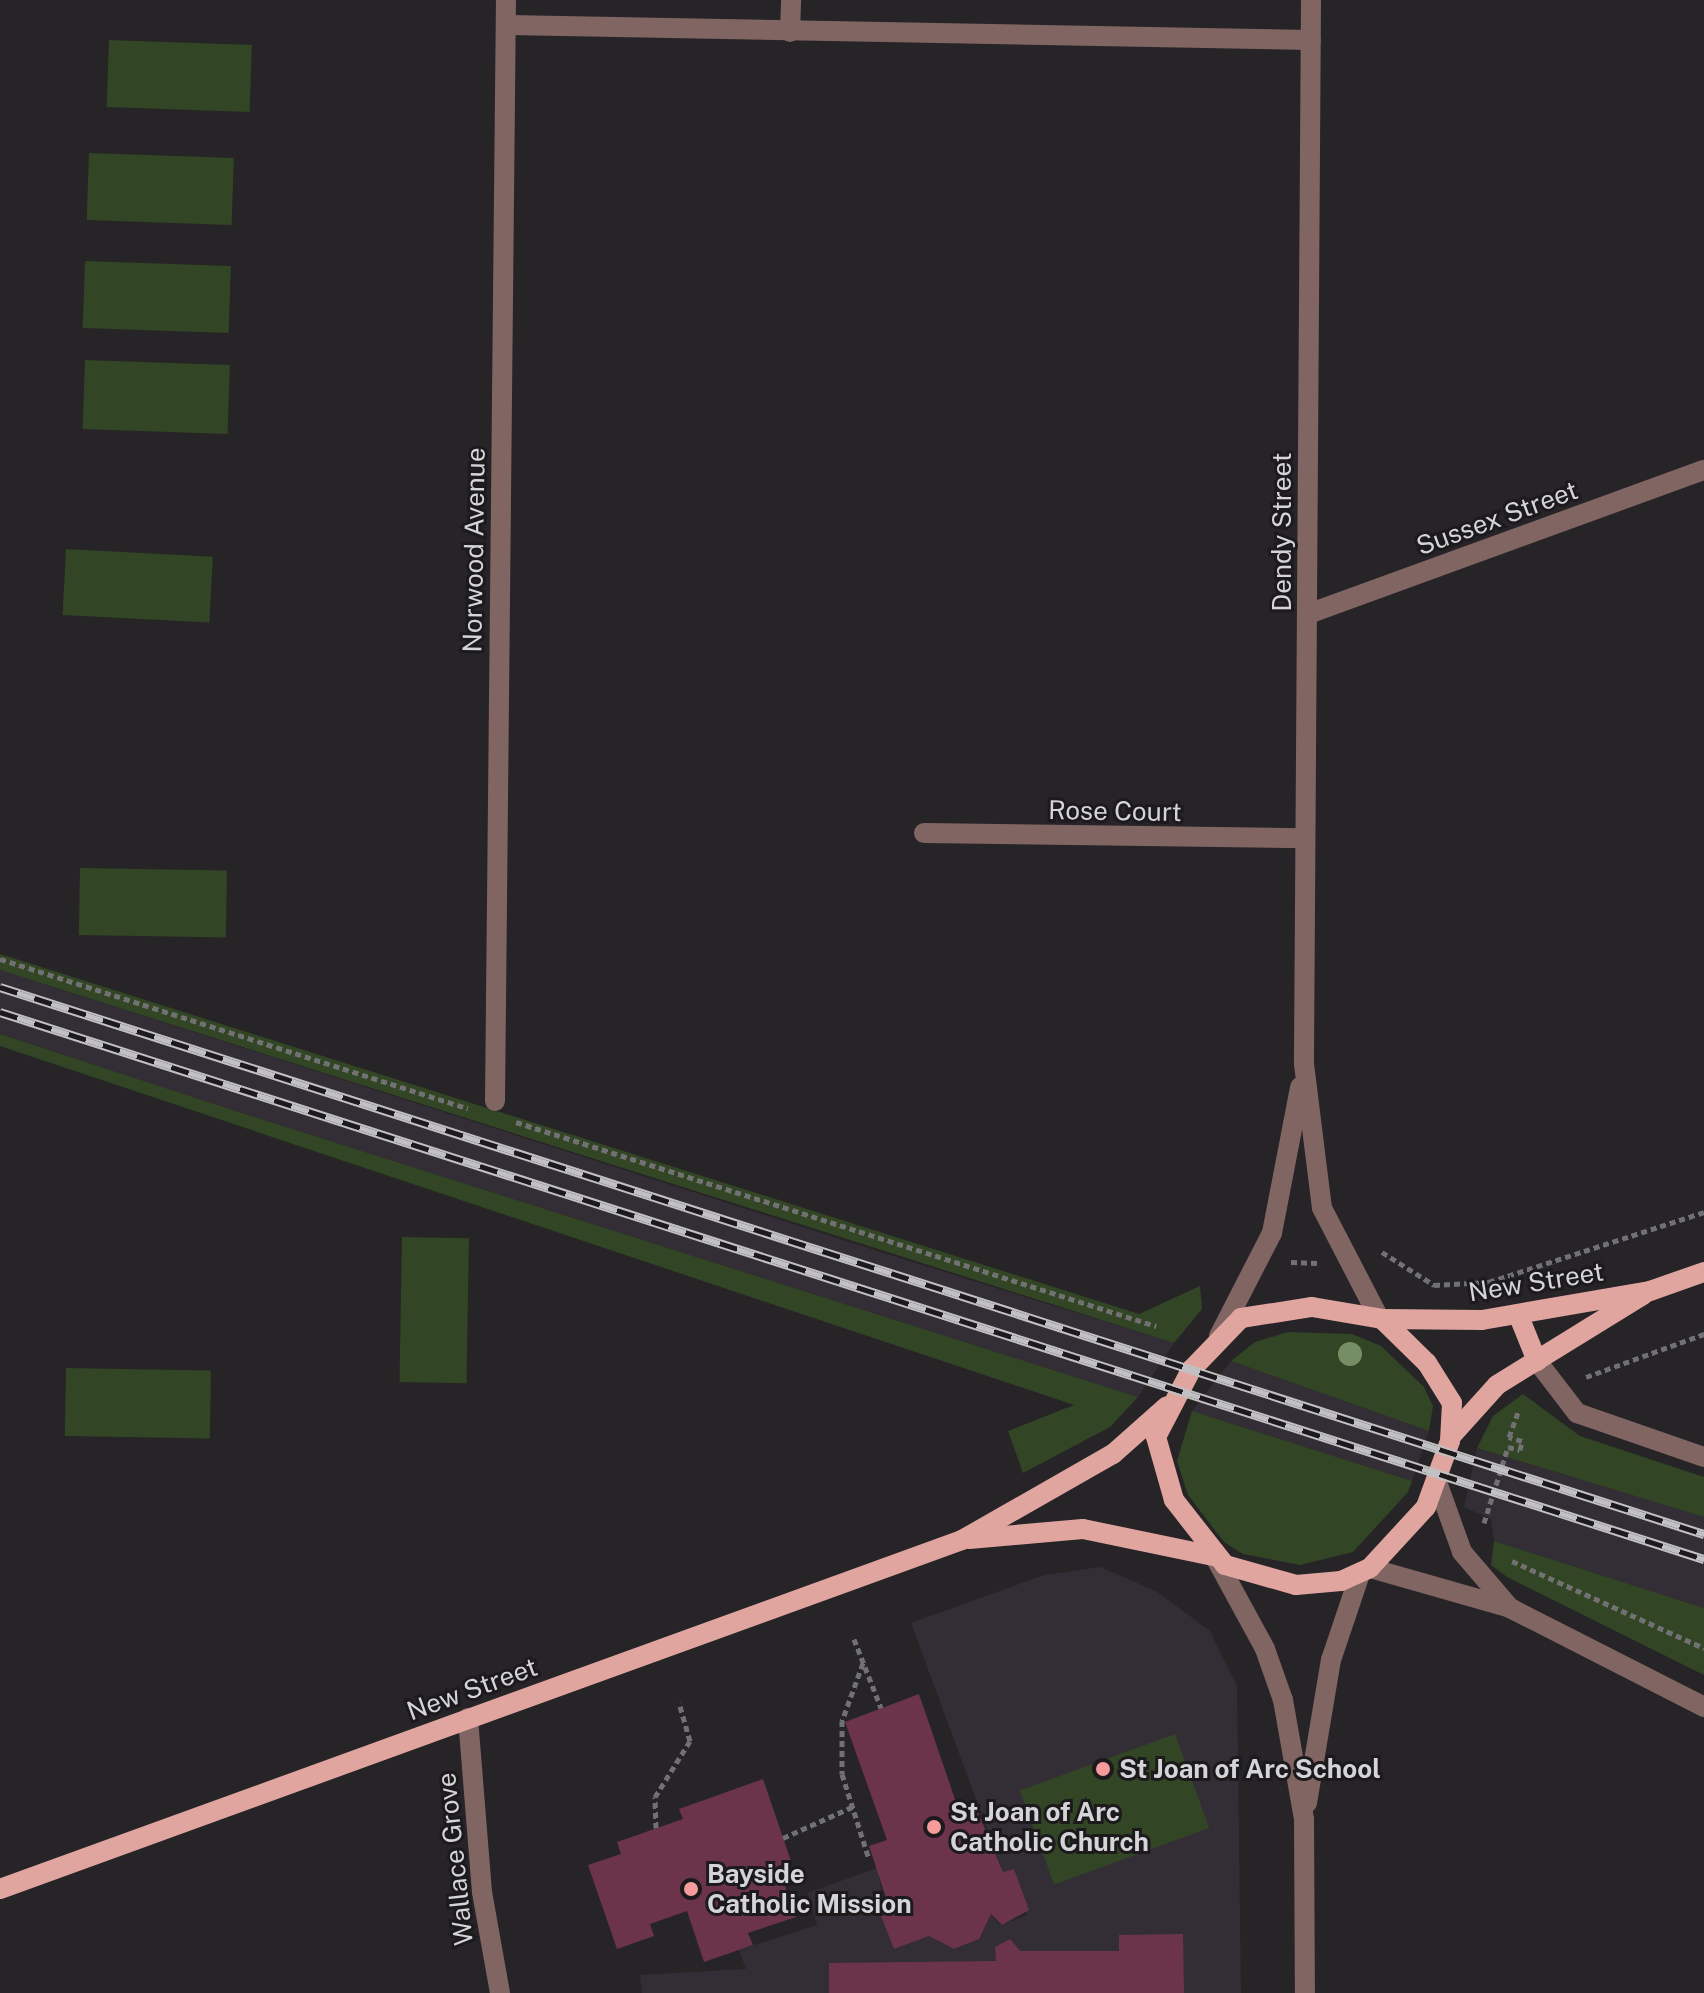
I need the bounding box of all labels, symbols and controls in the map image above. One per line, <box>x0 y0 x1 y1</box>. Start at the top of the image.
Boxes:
street label: Norwood Avenue <box>457 447 491 653</box>
street label: Dendy Street <box>1266 452 1298 612</box>
street label: Sussex Street <box>1412 474 1582 562</box>
street label: Rose Court <box>1048 794 1182 828</box>
street label: New Street <box>1466 1256 1606 1308</box>
street label: New Street <box>403 1651 541 1727</box>
place label: St Joan of Arc School <box>1119 1753 1381 1785</box>
marker: St Joan of Arc School <box>1094 1760 1112 1778</box>
street label: Wallace Grove <box>430 1771 480 1947</box>
place label: St Joan of Arc Catholic Church <box>950 1796 1149 1858</box>
marker: St Joan of Arc Catholic Church <box>925 1818 943 1836</box>
place label: Bayside Catholic Mission <box>707 1858 912 1920</box>
marker: Bayside Catholic Mission <box>682 1880 700 1898</box>

